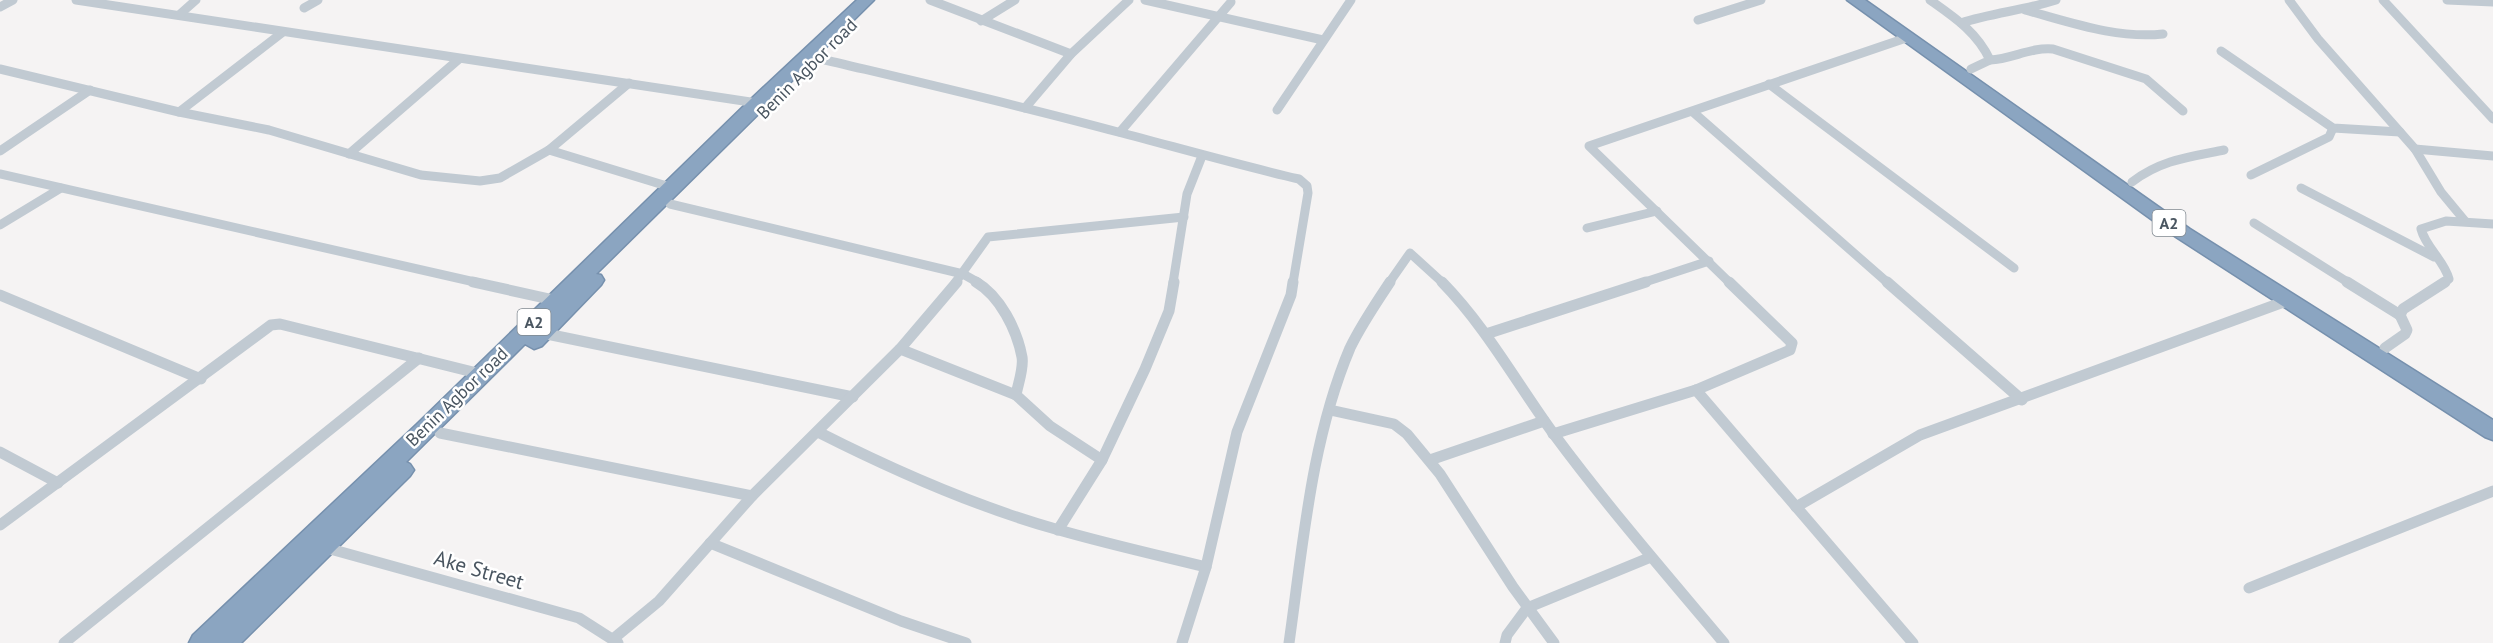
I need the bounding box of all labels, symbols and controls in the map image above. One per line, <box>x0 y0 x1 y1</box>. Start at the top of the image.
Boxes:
street label: Benin Agbor road <box>751 13 862 124</box>
road number: A2 <box>2152 210 2186 236</box>
road number: A2 <box>518 309 550 335</box>
street label: Benin Agbor road <box>401 342 512 451</box>
street label: Ake Street <box>431 544 527 595</box>

